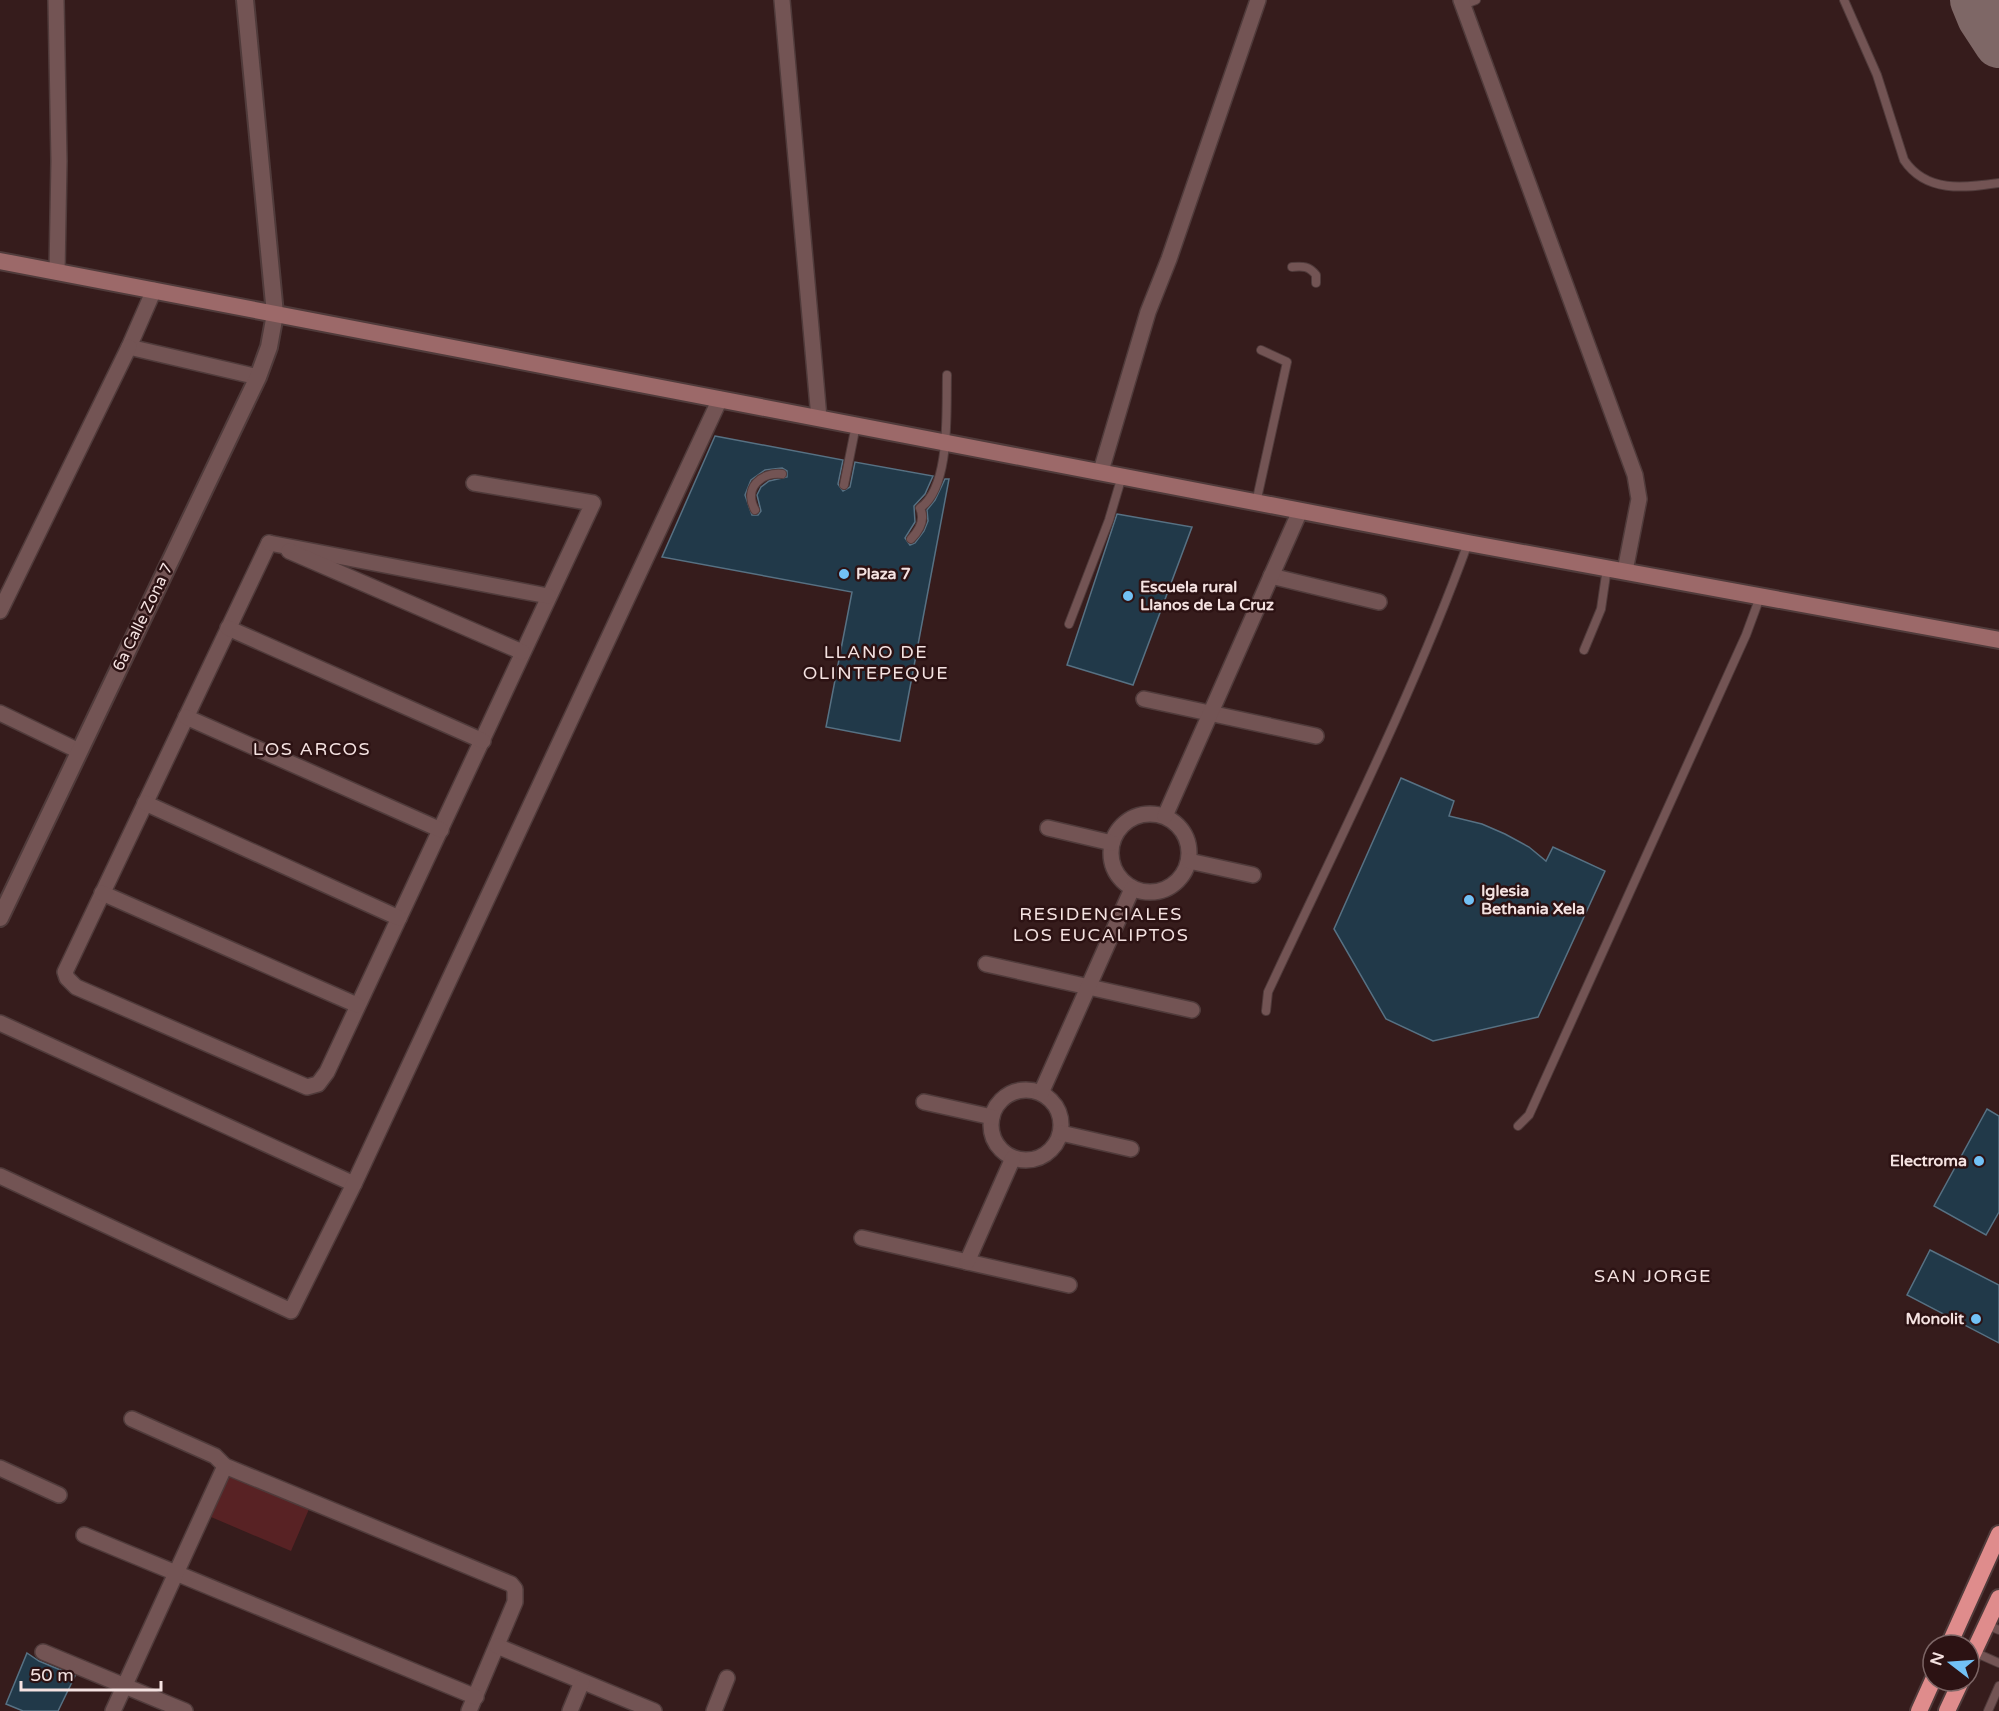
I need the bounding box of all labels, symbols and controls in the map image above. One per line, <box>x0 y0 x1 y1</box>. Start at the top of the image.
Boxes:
street label: 6a Calle Zona 7 <box>108 560 178 674</box>
place label: Plaza 7 <box>856 564 911 584</box>
marker: Plaza 7 <box>837 567 851 581</box>
place label: Escuela rural Llanos de La Cruz <box>1140 577 1274 615</box>
marker: Escuela rural Llanos de La Cruz <box>1121 589 1135 603</box>
district label: LLANO DE OLINTEPEQUE <box>803 641 949 684</box>
district label: LOS ARCOS <box>253 738 371 760</box>
place label: Iglesia Bethania Xela <box>1481 881 1585 919</box>
marker: Iglesia Bethania Xela <box>1462 893 1476 907</box>
district label: RESIDENCIALES LOS EUCALIPTOS <box>1013 903 1189 946</box>
place label: Electroma <box>1890 1151 1967 1171</box>
marker: Electroma <box>1972 1154 1986 1168</box>
district label: SAN JORGE <box>1594 1265 1712 1287</box>
place label: Monolit <box>1905 1309 1965 1329</box>
marker: Monolit <box>1969 1312 1983 1326</box>
north arrow <box>1921 1633 1981 1693</box>
text: N <box>1926 1650 1949 1668</box>
scale bar <box>21 1654 160 1692</box>
text: 50 m <box>30 1664 74 1686</box>

